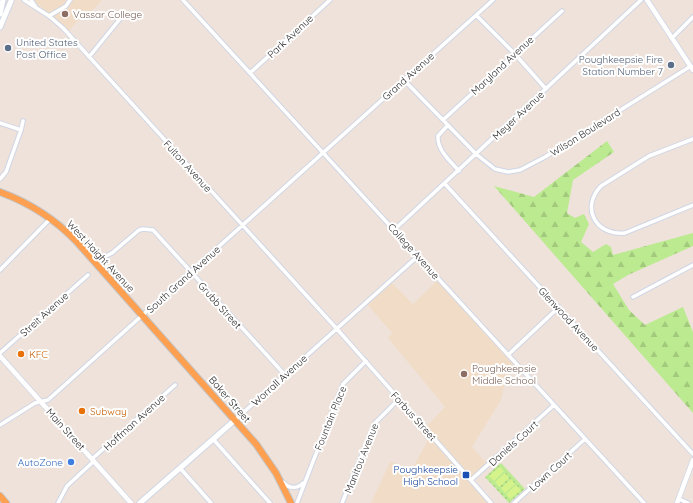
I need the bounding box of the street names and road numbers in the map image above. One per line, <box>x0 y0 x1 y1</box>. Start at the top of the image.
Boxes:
street label: Park Avenue <box>265 12 316 61</box>
street label: Maryland Avenue <box>468 33 537 98</box>
street label: Grand Avenue <box>380 49 437 103</box>
street label: Meyer Avenue <box>490 88 547 143</box>
street label: Wilson Boulevard <box>548 106 623 159</box>
street label: Fulton Avenue <box>161 138 215 195</box>
street label: West Haight Avenue <box>64 218 138 295</box>
street label: College Avenue <box>385 220 443 282</box>
street label: South Grand Avenue <box>144 243 223 316</box>
street label: Grubb Street <box>195 279 244 332</box>
street label: Glenwood Avenue <box>536 284 602 354</box>
street label: Streit Avenue <box>17 289 72 340</box>
street label: Worrall Avenue <box>249 352 310 409</box>
street label: Baker Street <box>206 373 254 426</box>
street label: Fountain Place <box>312 384 349 452</box>
street label: Forbus Street <box>388 389 440 444</box>
street label: Hoffman Avenue <box>101 391 168 453</box>
street label: Main Street <box>43 406 88 454</box>
street label: Daniels Court <box>486 417 541 469</box>
street label: Manitou Avenue <box>342 421 382 495</box>
street label: Lown Court <box>526 448 575 494</box>

